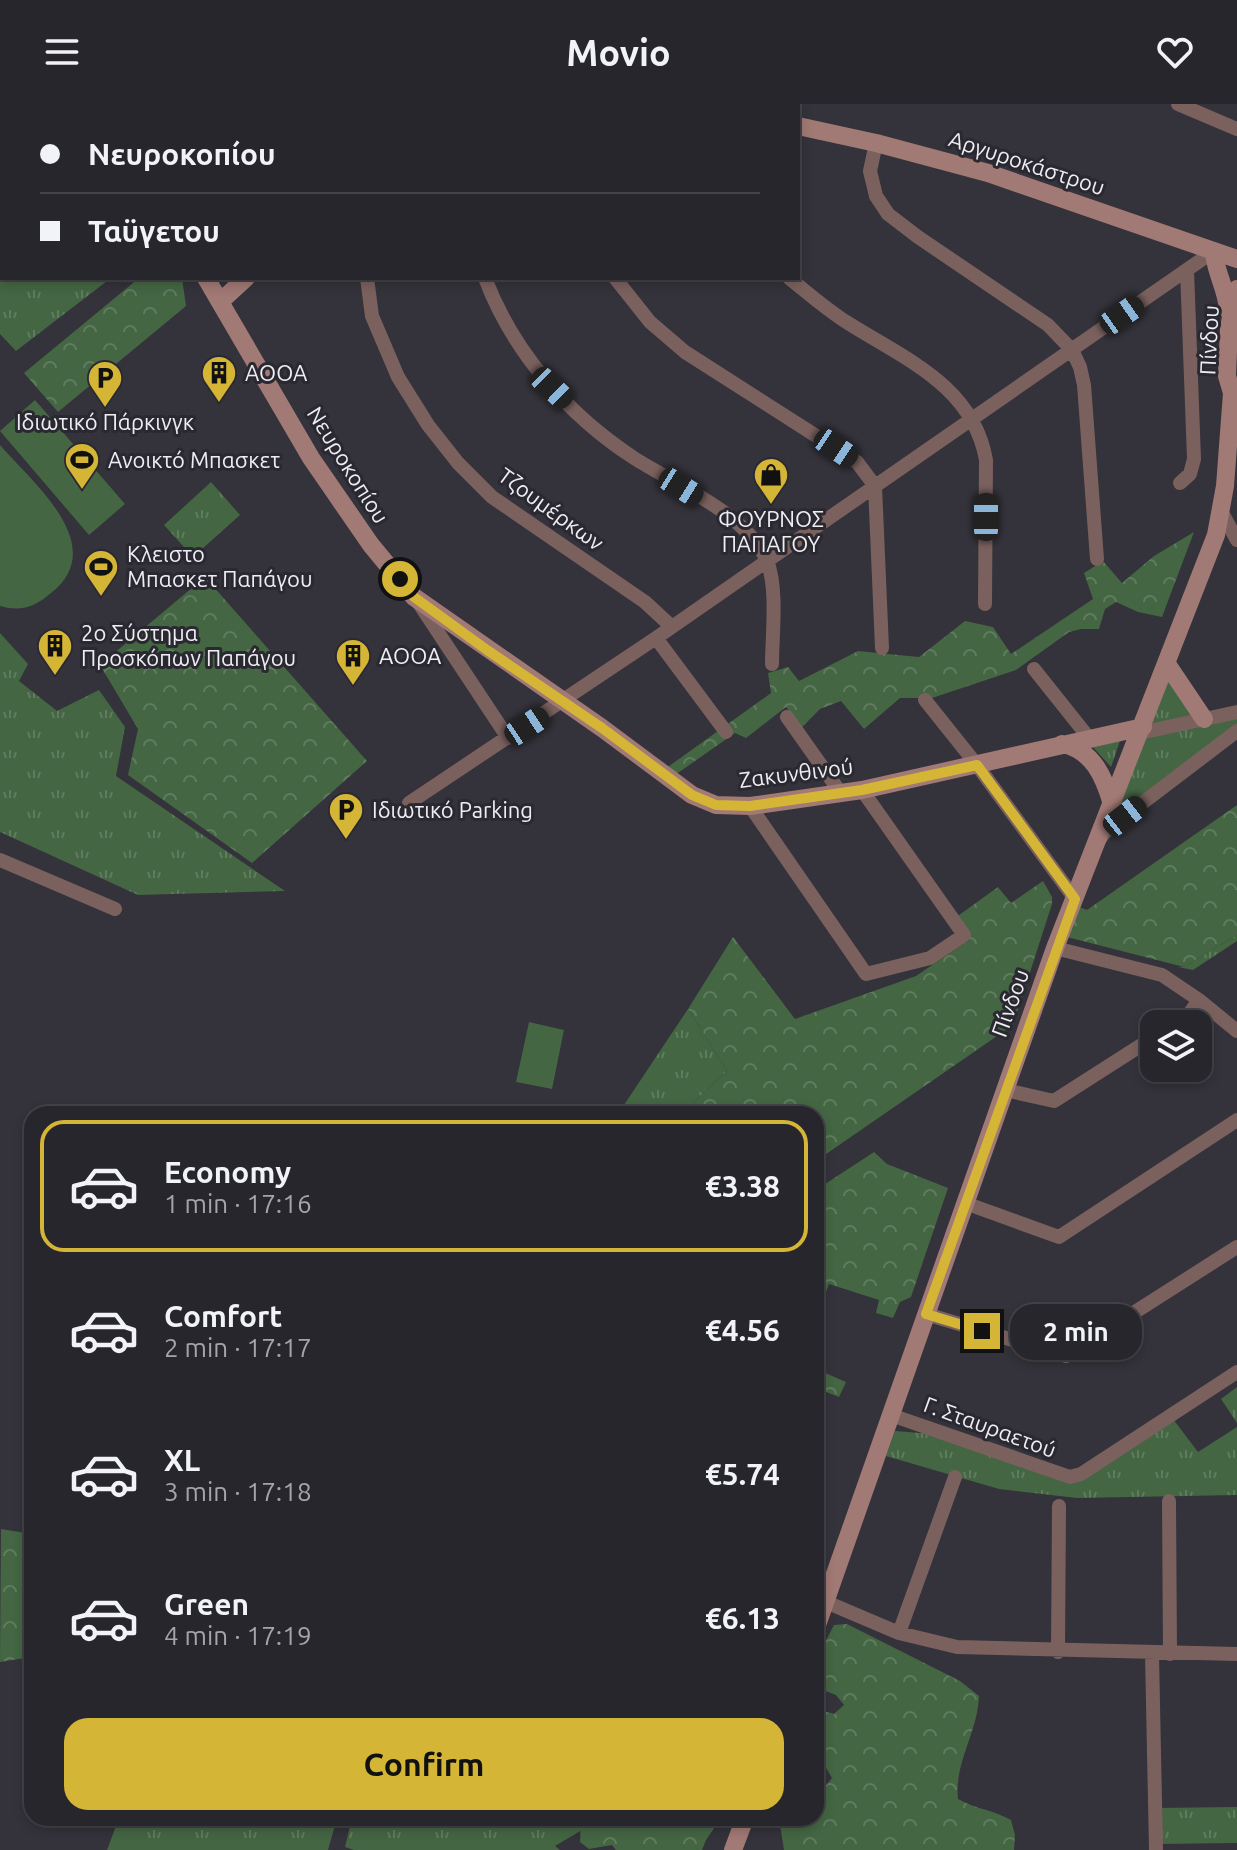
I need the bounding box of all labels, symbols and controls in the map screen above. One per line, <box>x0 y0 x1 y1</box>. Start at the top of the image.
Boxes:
icon: menu <box>40 30 84 74</box>
icon: heart <box>1153 30 1197 74</box>
text: Movio <box>566 32 671 73</box>
street label: Αργυροκάστρου <box>946 126 1108 199</box>
text: Νευροκοπίου <box>88 137 276 171</box>
text: Ταϋγετου <box>88 214 220 248</box>
car <box>1095 291 1149 339</box>
street label: Πίνδου <box>1194 304 1223 376</box>
building icon: ΑΟΟΑ <box>200 354 238 404</box>
parking icon: Ιδιωτικό Πάρκινγκ <box>86 359 124 409</box>
place label: ΑΟΟΑ <box>245 360 308 385</box>
car <box>526 363 578 413</box>
street label: Νευροκοπίου <box>303 402 394 528</box>
place label: Ιδιωτικό Πάρκινγκ <box>16 409 194 434</box>
car <box>809 425 863 471</box>
sports icon: Ανοικτό Μπασκετ <box>63 441 101 491</box>
place label: Ανοικτό Μπασκετ <box>108 447 281 472</box>
shop icon: ΦΟΥΡΝΟΣ ΠΑΠΑΓΟΥ <box>752 456 790 506</box>
street label: Τζουμέρκων <box>493 462 609 556</box>
car <box>654 464 708 510</box>
car <box>974 493 998 541</box>
place label: ΦΟΥΡΝΟΣ ΠΑΠΑΓΟΥ <box>718 506 824 556</box>
place label: Κλειστο Μπασκετ Παπάγου <box>127 541 312 591</box>
sports icon: Κλειστο Μπασκετ Παπάγου <box>82 548 120 598</box>
route start <box>382 561 418 597</box>
place label: 2ο Σύστημα Προσκόπων Παπάγου <box>81 620 296 670</box>
building icon: 2ο Σύστημα Προσκόπων Παπάγου <box>36 627 74 677</box>
building icon: AOOA <box>334 637 372 687</box>
place label: AOOA <box>379 643 442 668</box>
car <box>500 703 554 749</box>
street label: Ζακυνθινού <box>737 753 854 792</box>
parking icon: Ιδιωτικό Parking <box>327 791 365 841</box>
car <box>1099 792 1151 840</box>
place label: Ιδιωτικό Parking <box>372 797 533 822</box>
street label: Πίνδου <box>986 966 1033 1040</box>
map controls <box>1140 1010 1212 1082</box>
button: layers <box>1140 1010 1212 1082</box>
icon: car <box>68 1150 140 1222</box>
text: Economy <box>164 1155 291 1189</box>
text: €3.38 <box>705 1169 780 1203</box>
text: 1 min · 17:16 <box>164 1189 312 1218</box>
icon: car <box>68 1294 140 1366</box>
text: Comfort <box>164 1299 282 1333</box>
callout: 2 min <box>1010 1303 1142 1359</box>
text: €4.56 <box>705 1313 780 1347</box>
route end <box>964 1313 1000 1349</box>
text: 2 min <box>1043 1317 1109 1346</box>
text: 2 min · 17:17 <box>164 1333 312 1362</box>
street label: Γ. Σταυραετού <box>921 1391 1060 1462</box>
icon: car <box>68 1438 140 1510</box>
text: XL <box>164 1443 200 1477</box>
text: €5.74 <box>705 1457 780 1491</box>
text: 3 min · 17:18 <box>164 1477 312 1506</box>
icon: car <box>68 1582 140 1654</box>
text: Green <box>164 1587 249 1621</box>
text: €6.13 <box>705 1601 780 1635</box>
text: 4 min · 17:19 <box>164 1621 312 1650</box>
button: Confirm <box>64 1718 784 1810</box>

